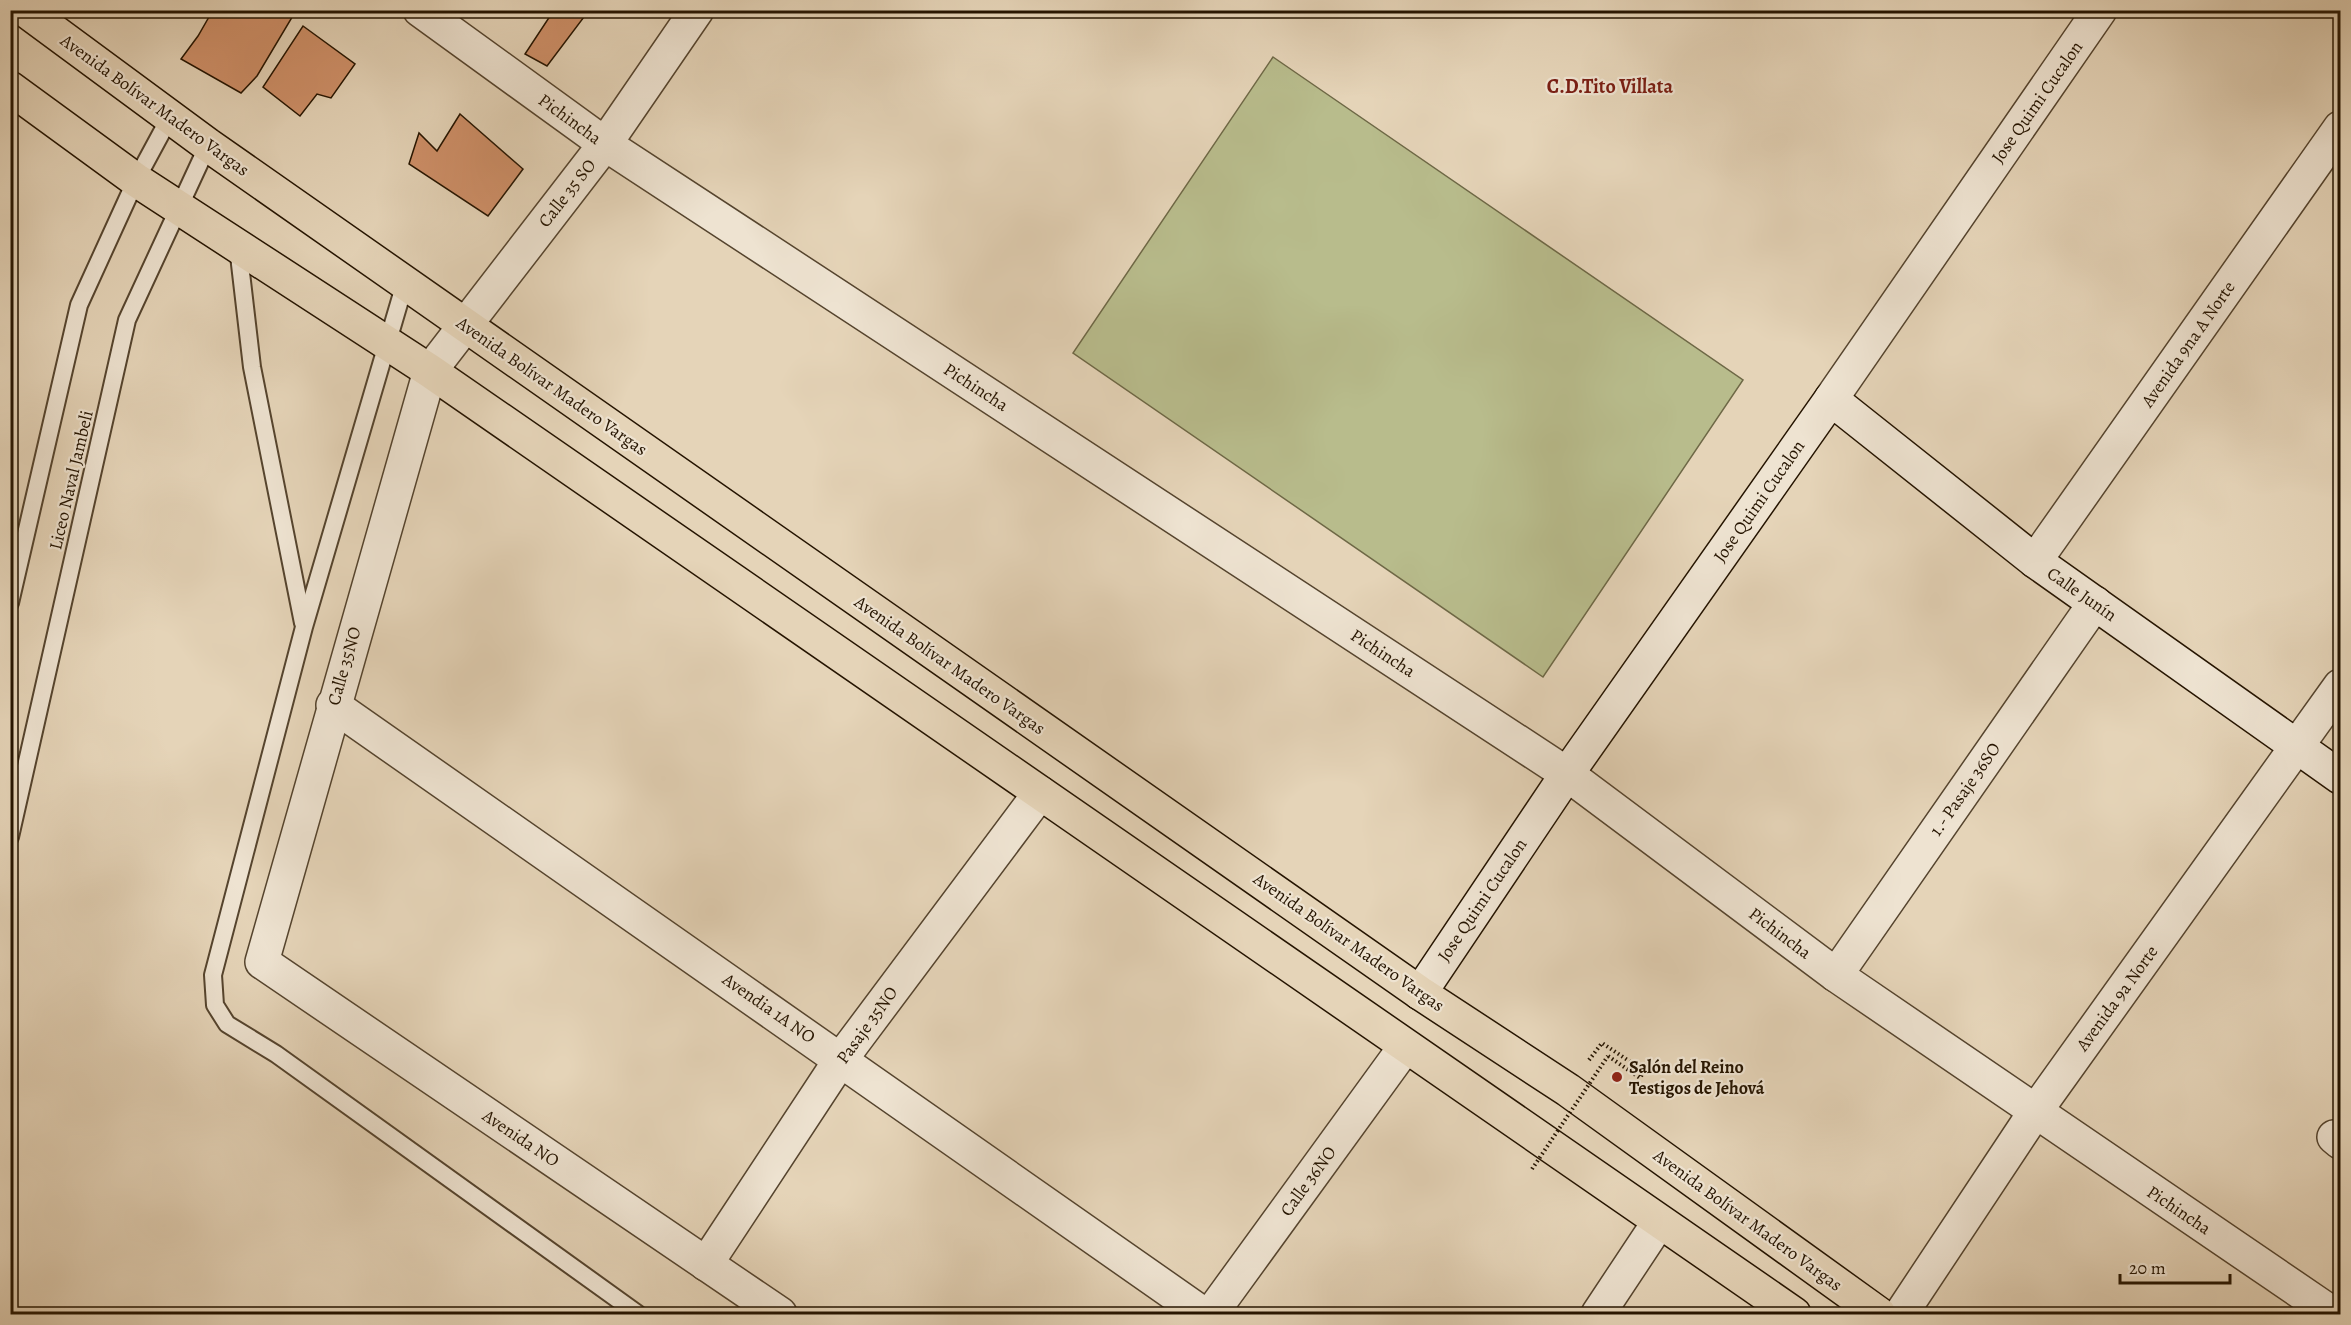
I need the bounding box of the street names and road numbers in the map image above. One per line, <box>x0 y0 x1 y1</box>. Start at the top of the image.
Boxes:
street label: Avenida Bolívar Madero Vargas <box>55 28 254 182</box>
street label: Jose Quimi Cucalon <box>1986 36 2088 168</box>
street label: Pichincha <box>534 88 607 150</box>
street label: Calle 35 SO <box>533 154 601 232</box>
street label: Avenida 9na A Norte <box>2135 276 2241 413</box>
street label: Avenida Bolívar Madero Vargas <box>451 310 652 461</box>
street label: Pichincha <box>939 357 1014 417</box>
street label: Liceo Naval Jambeli <box>43 408 99 552</box>
street label: Jose Quimi Cucalon <box>1708 435 1810 567</box>
street label: Calle Junín <box>2042 561 2122 627</box>
street label: Avenida Bolívar Madero Vargas <box>849 589 1050 740</box>
street label: Pichincha <box>1346 623 1421 683</box>
street label: Calle 35NO <box>321 624 367 708</box>
street label: 1.- Pasaje 36SO <box>1924 737 2006 841</box>
street label: Jose Quimi Cucalon <box>1432 833 1532 966</box>
street label: Avenida Bolívar Madero Vargas <box>1248 866 1449 1017</box>
street label: Pichincha <box>1744 902 1817 965</box>
street label: Avenida 9a Norte <box>2070 940 2163 1056</box>
street label: Avendia 1A NO <box>717 967 820 1049</box>
street label: Pasaje 35NO <box>831 981 903 1069</box>
street label: Avenida NO <box>477 1103 564 1173</box>
street label: Calle 36NO <box>1274 1141 1342 1221</box>
street label: Avenida Bolívar Madero Vargas <box>1648 1143 1847 1297</box>
street label: Pichincha <box>2142 1180 2216 1241</box>

